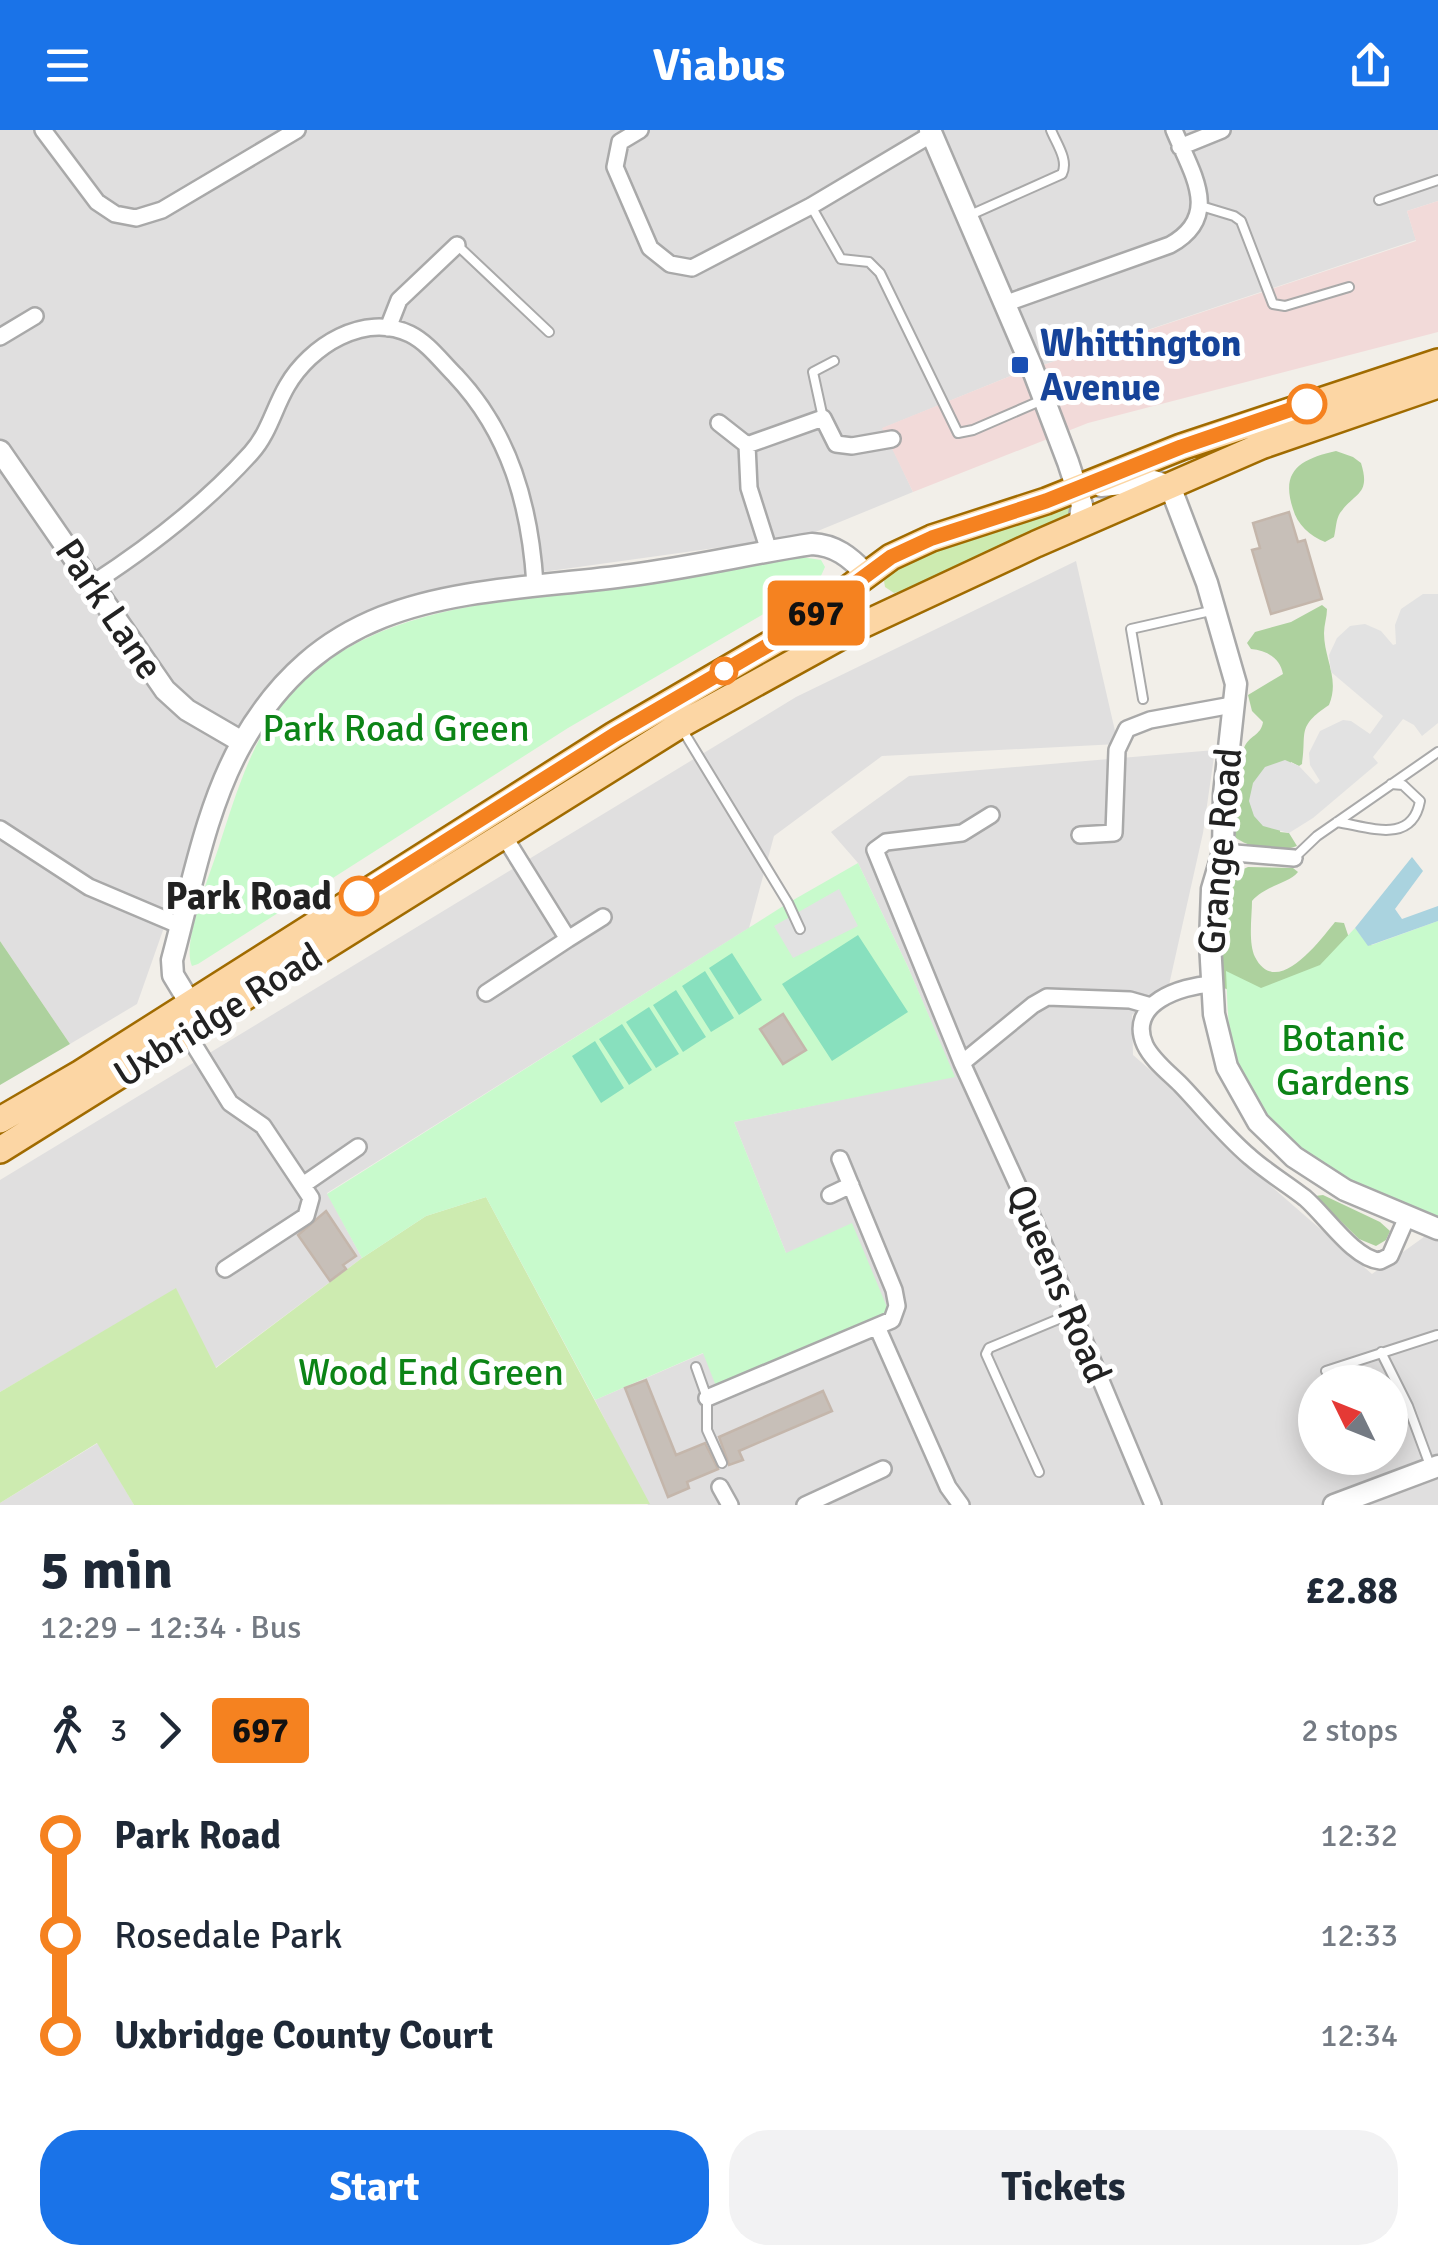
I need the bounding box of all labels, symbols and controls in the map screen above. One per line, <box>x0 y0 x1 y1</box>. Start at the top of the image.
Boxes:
icon: menu <box>40 38 95 93</box>
text: Viabus <box>653 38 785 93</box>
icon: share <box>1343 38 1398 93</box>
place label: Whittington Avenue <box>1040 320 1242 411</box>
marker: Whittington Avenue <box>1009 354 1031 376</box>
unlabelled marker <box>1288 385 1326 423</box>
street label: Park Lane <box>45 530 173 688</box>
line badge: 697 <box>758 580 874 646</box>
text: 697 <box>788 592 844 635</box>
unlabelled marker <box>711 658 737 684</box>
park label: Park Road Green <box>262 705 530 752</box>
street label: Grange Road <box>1188 746 1252 956</box>
place label: Park Road <box>165 873 332 920</box>
marker: Park Road <box>340 877 378 915</box>
street label: Uxbridge Road <box>105 932 331 1098</box>
park label: Botanic Gardens <box>1276 1015 1410 1106</box>
street label: Queens Road <box>996 1178 1122 1390</box>
park label: Wood End Green <box>298 1349 564 1396</box>
north arrow <box>1298 1365 1408 1475</box>
map controls <box>1298 1365 1408 1475</box>
text: 5 min <box>40 1536 173 1604</box>
text: £2.88 <box>1305 1567 1398 1614</box>
text: 12:29 – 12:34 · Bus <box>40 1608 301 1647</box>
icon: walk <box>40 1703 95 1758</box>
icon: forward <box>142 1703 197 1758</box>
text: 697 <box>232 1709 289 1752</box>
text: 3 <box>110 1711 127 1750</box>
text: 2 stops <box>1301 1711 1398 1750</box>
text: Park Road <box>114 1812 281 1859</box>
text: 12:32 <box>1320 1816 1398 1855</box>
text: Rosedale Park <box>114 1912 342 1959</box>
text: 12:33 <box>1320 1916 1398 1955</box>
text: Uxbridge County Court <box>114 2012 493 2059</box>
text: 12:34 <box>1320 2016 1398 2055</box>
button: Start <box>40 2130 709 2245</box>
button: Tickets <box>729 2130 1398 2245</box>

